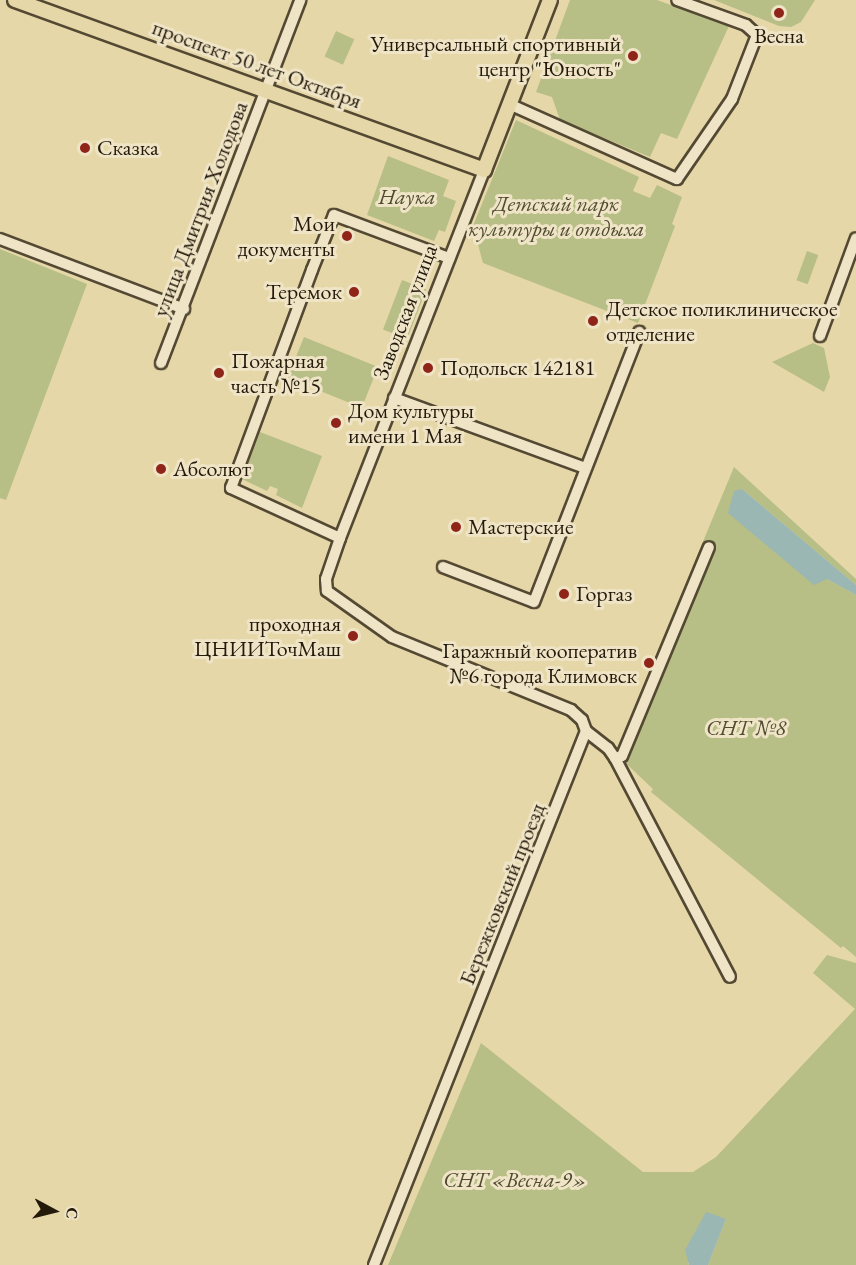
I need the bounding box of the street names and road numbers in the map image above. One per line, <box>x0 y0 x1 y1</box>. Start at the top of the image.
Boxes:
street label: проспект 50 лет Октября <box>149 14 365 114</box>
street label: улица Дмитрия Холодова <box>147 97 253 321</box>
street label: Заводская улица <box>367 241 443 383</box>
street label: Бережковский проезд <box>453 799 551 989</box>

